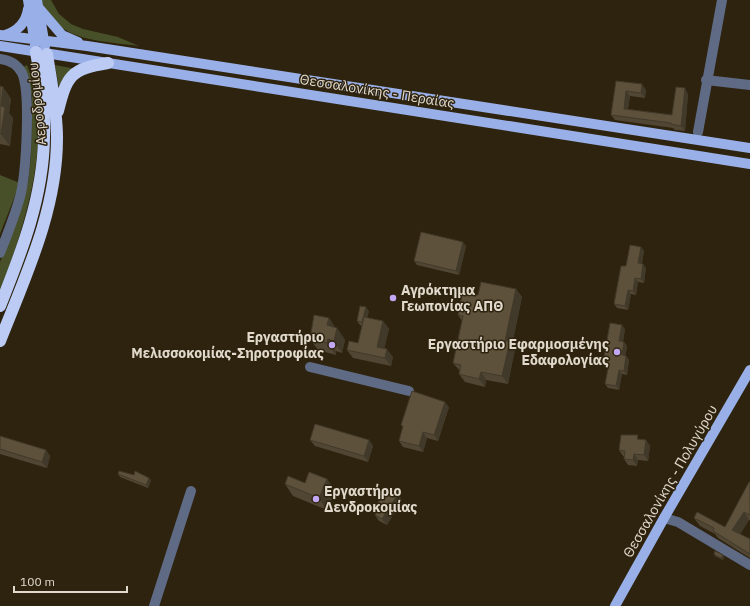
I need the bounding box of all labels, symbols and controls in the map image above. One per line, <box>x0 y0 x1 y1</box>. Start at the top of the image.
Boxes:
street label: Αεροδρομίου <box>24 62 50 146</box>
street label: Θεσσαλονίκης - Περαίας <box>298 70 456 112</box>
place label: Αγρόκτημα Γεωπονίας ΑΠΘ <box>401 281 503 315</box>
marker: Αγρόκτημα Γεωπονίας ΑΠΘ <box>388 293 398 303</box>
place label: Εργαστήριο Μελισσοκομίας-Σηροτροφίας <box>131 328 324 362</box>
place label: Εργαστήριο Εφαρμοσμένης Εδαφολογίας <box>428 335 609 369</box>
marker: Εργαστήριο Μελισσοκομίας-Σηροτροφίας <box>327 340 337 350</box>
marker: Εργαστήριο Εφαρμοσμένης Εδαφολογίας <box>612 347 622 357</box>
street label: Θεσσαλονίκης - Πολυγύρου <box>619 401 721 561</box>
place label: Εργαστήριο Δενδροκομίας <box>324 482 417 516</box>
marker: Εργαστήριο Δενδροκομίας <box>311 494 321 504</box>
scale bar <box>14 568 127 594</box>
text: 100 m <box>20 574 55 589</box>

